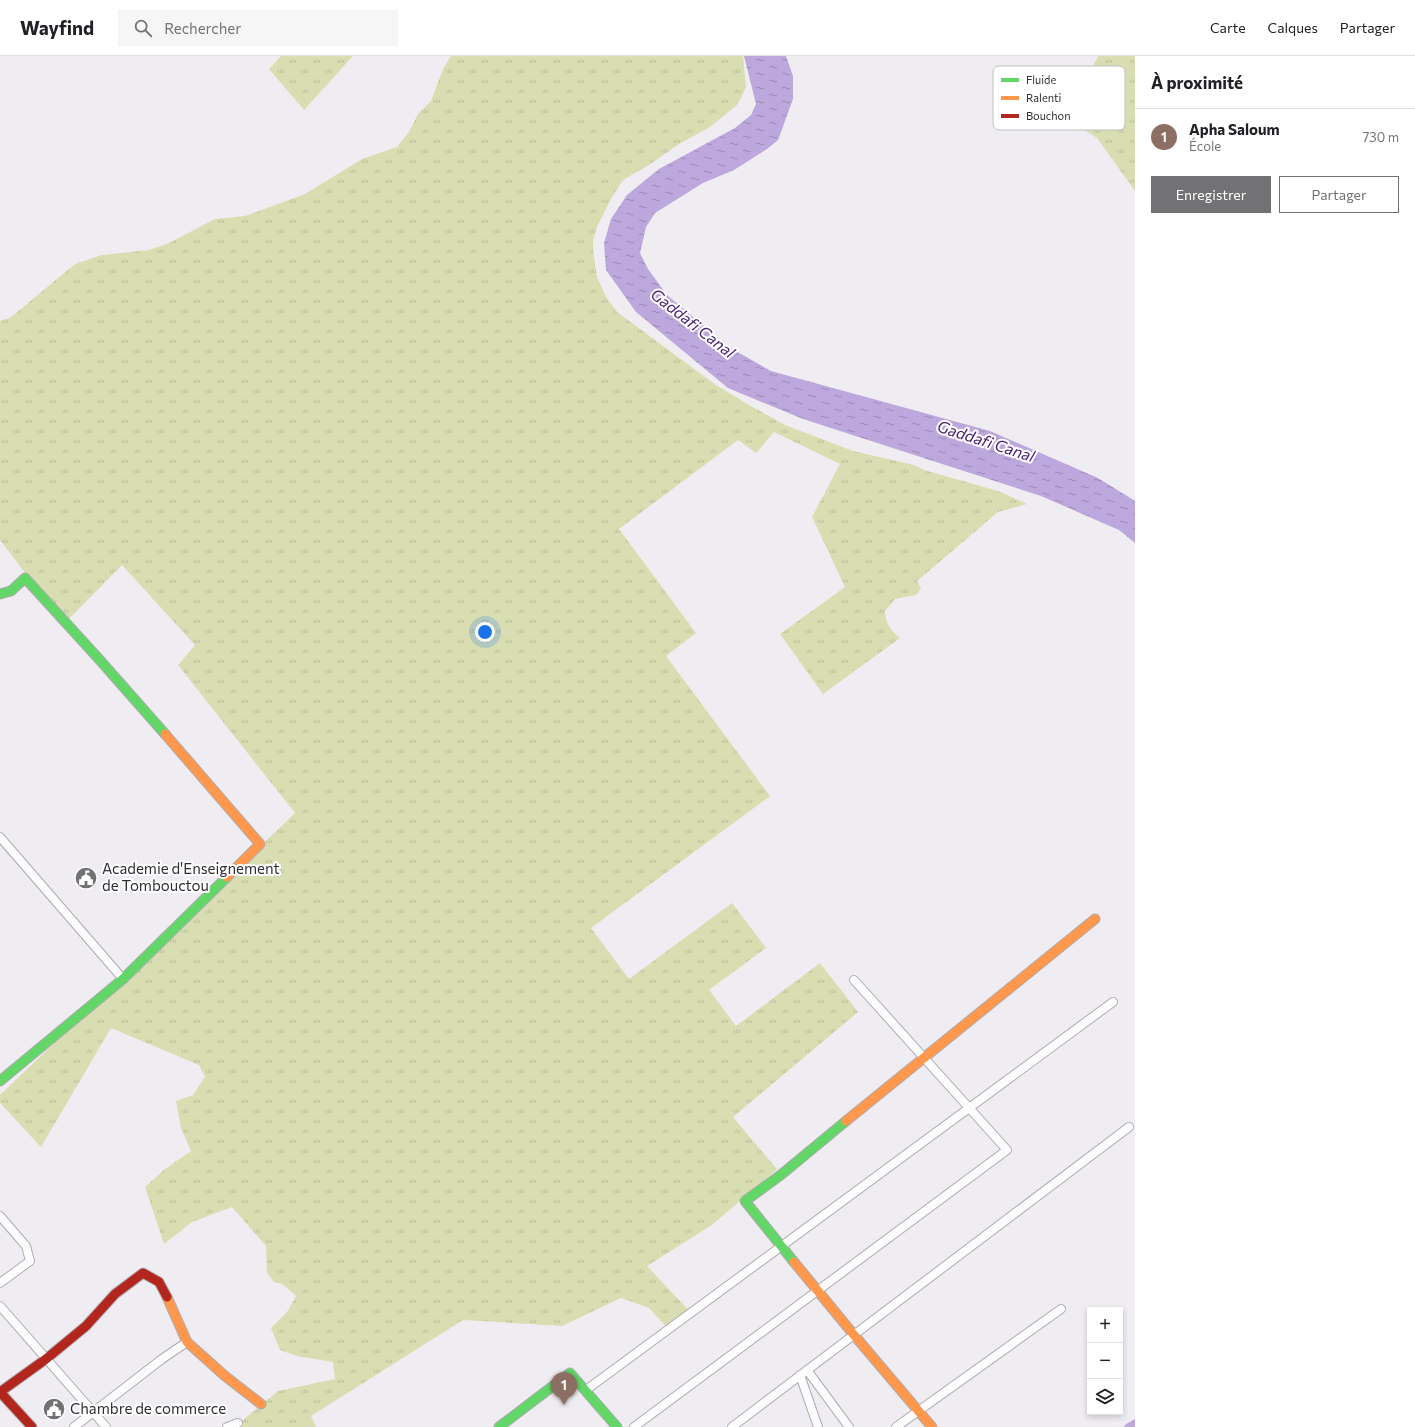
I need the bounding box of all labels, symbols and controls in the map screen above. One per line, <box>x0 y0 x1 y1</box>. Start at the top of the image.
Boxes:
search box <box>118 10 398 46</box>
text: Wayfind <box>20 16 94 39</box>
icon: search <box>132 17 154 39</box>
text: Rechercher <box>164 19 241 37</box>
text: Carte <box>1210 19 1246 36</box>
text: Calques <box>1268 19 1318 36</box>
text: Partager <box>1340 19 1395 36</box>
legend <box>993 66 1125 130</box>
text: À proximité <box>1151 72 1243 93</box>
text: Fluide <box>1026 73 1056 86</box>
text: Ralenti <box>1026 91 1062 104</box>
text: Bouchon <box>1026 109 1070 122</box>
text: Apha Saloum <box>1189 120 1280 138</box>
text: 1 <box>1161 129 1167 145</box>
text: 730 m <box>1362 129 1399 145</box>
text: École <box>1189 138 1221 154</box>
button: Enregistrer <box>1151 176 1271 213</box>
button: Partager <box>1279 176 1399 213</box>
water label: Gaddafi Canal <box>648 284 740 362</box>
water label: Gaddafi Canal <box>935 416 1038 466</box>
your location <box>475 622 495 642</box>
place label: Academie d'Enseignement de Tombouctou <box>102 859 280 894</box>
public building icon: Academie d'Enseignement de Tombouctou <box>73 865 99 891</box>
map controls <box>1087 1307 1123 1415</box>
button: + <box>1087 1307 1123 1343</box>
button: − <box>1087 1343 1123 1379</box>
pin: 1 <box>551 1372 577 1405</box>
button: layers <box>1087 1379 1123 1415</box>
public building icon: Chambre de commerce <box>41 1396 67 1422</box>
place label: Chambre de commerce <box>70 1399 226 1417</box>

